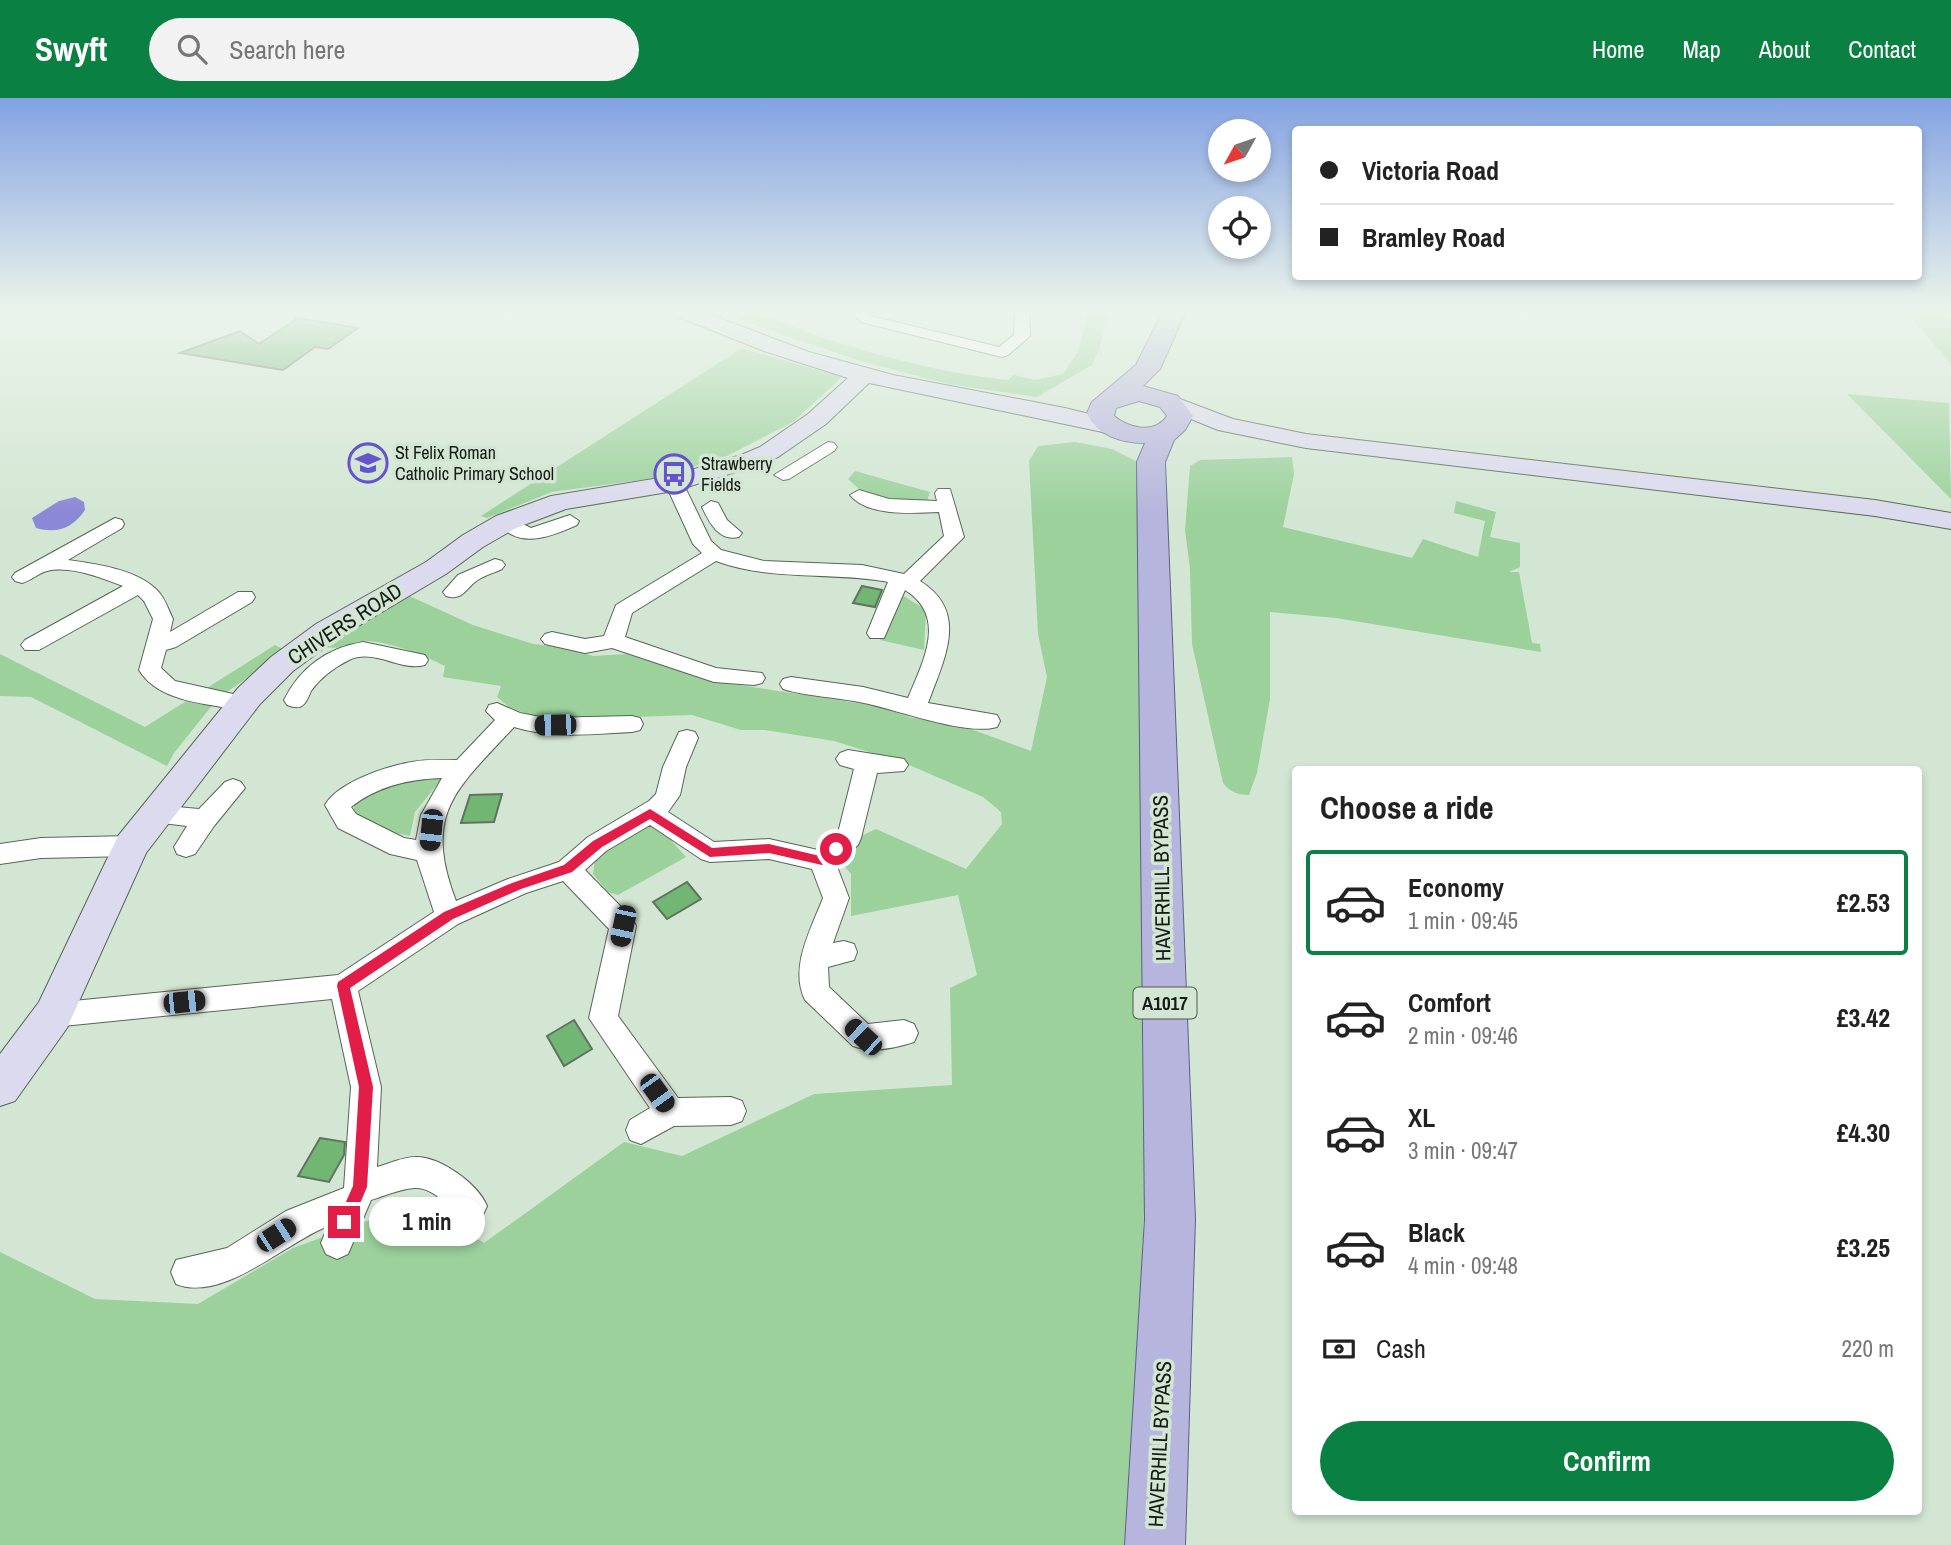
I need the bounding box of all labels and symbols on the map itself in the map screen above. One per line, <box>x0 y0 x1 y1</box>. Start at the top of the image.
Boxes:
north arrow <box>1208 119 1270 182</box>
place label: St Felix Roman Catholic Primary School <box>395 440 554 486</box>
school or university icon: St Felix Roman Catholic Primary School <box>347 442 389 484</box>
place label: Strawberry Fields <box>701 451 773 497</box>
bus stop icon: Strawberry Fields <box>653 453 695 495</box>
street label: CHIVERS ROAD <box>282 576 408 671</box>
car <box>534 714 577 736</box>
street label: HAVERHILL BYPASS <box>1146 795 1177 961</box>
car <box>419 808 444 852</box>
route start <box>820 833 852 865</box>
car <box>609 903 638 949</box>
road number: A1017 <box>1134 988 1196 1018</box>
car <box>163 989 206 1015</box>
car <box>841 1015 886 1059</box>
car <box>637 1070 678 1116</box>
callout: 1 min <box>368 1198 484 1246</box>
route end <box>328 1206 360 1238</box>
car <box>253 1215 300 1255</box>
street label: HAVERHILL BYPASS <box>1141 1360 1178 1528</box>

